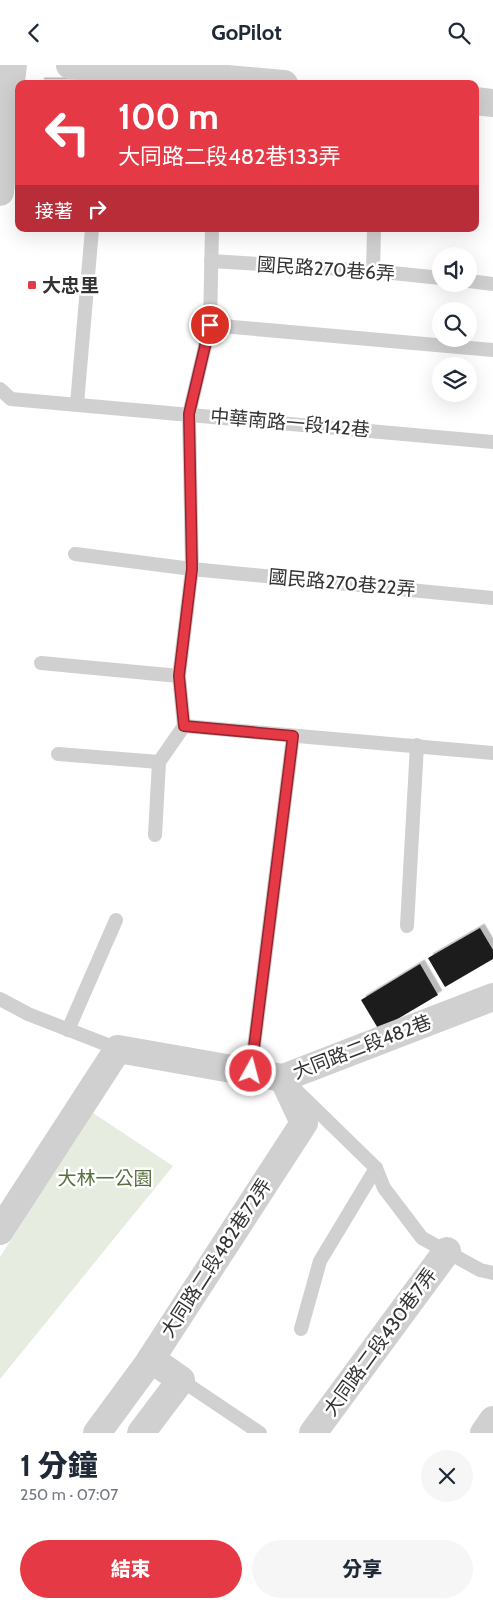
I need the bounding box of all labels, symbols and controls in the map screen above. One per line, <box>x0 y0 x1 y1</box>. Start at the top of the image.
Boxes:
icon: back <box>20 19 48 47</box>
text: GoPilot <box>211 19 282 46</box>
icon: search <box>445 19 473 47</box>
text: 100 m <box>118 95 219 138</box>
icon: left <box>35 100 100 165</box>
text: 大同路二段482巷133弄 <box>118 143 341 170</box>
icon: right <box>83 195 111 223</box>
text: 接著 <box>35 200 73 223</box>
map controls <box>432 247 477 402</box>
button: sound <box>432 247 477 292</box>
street label: 國民路270巷6弄 <box>256 253 396 285</box>
place label: 大忠里 <box>42 274 99 297</box>
marker: 大忠里 <box>26 279 38 291</box>
button: search <box>432 302 477 347</box>
pin <box>189 304 231 346</box>
icon: arrive <box>196 311 224 339</box>
button: layers <box>432 357 477 402</box>
street label: 中華南路一段142巷 <box>209 405 371 441</box>
street label: 國民路270巷22弄 <box>268 565 416 601</box>
street label: 大同路二段482巷 <box>290 1010 434 1084</box>
position arrow <box>224 1044 276 1096</box>
park label: 大林一公園 <box>57 1167 153 1190</box>
street label: 大同路二段482巷72弄 <box>156 1174 276 1342</box>
street label: 大同路二段430巷7弄 <box>319 1264 441 1420</box>
text: 1 分鐘 <box>20 1447 98 1484</box>
button: close <box>421 1450 473 1502</box>
text: 250 m · 07:07 <box>20 1485 118 1504</box>
button: 結束 <box>20 1540 242 1598</box>
button: 分享 <box>252 1540 473 1598</box>

